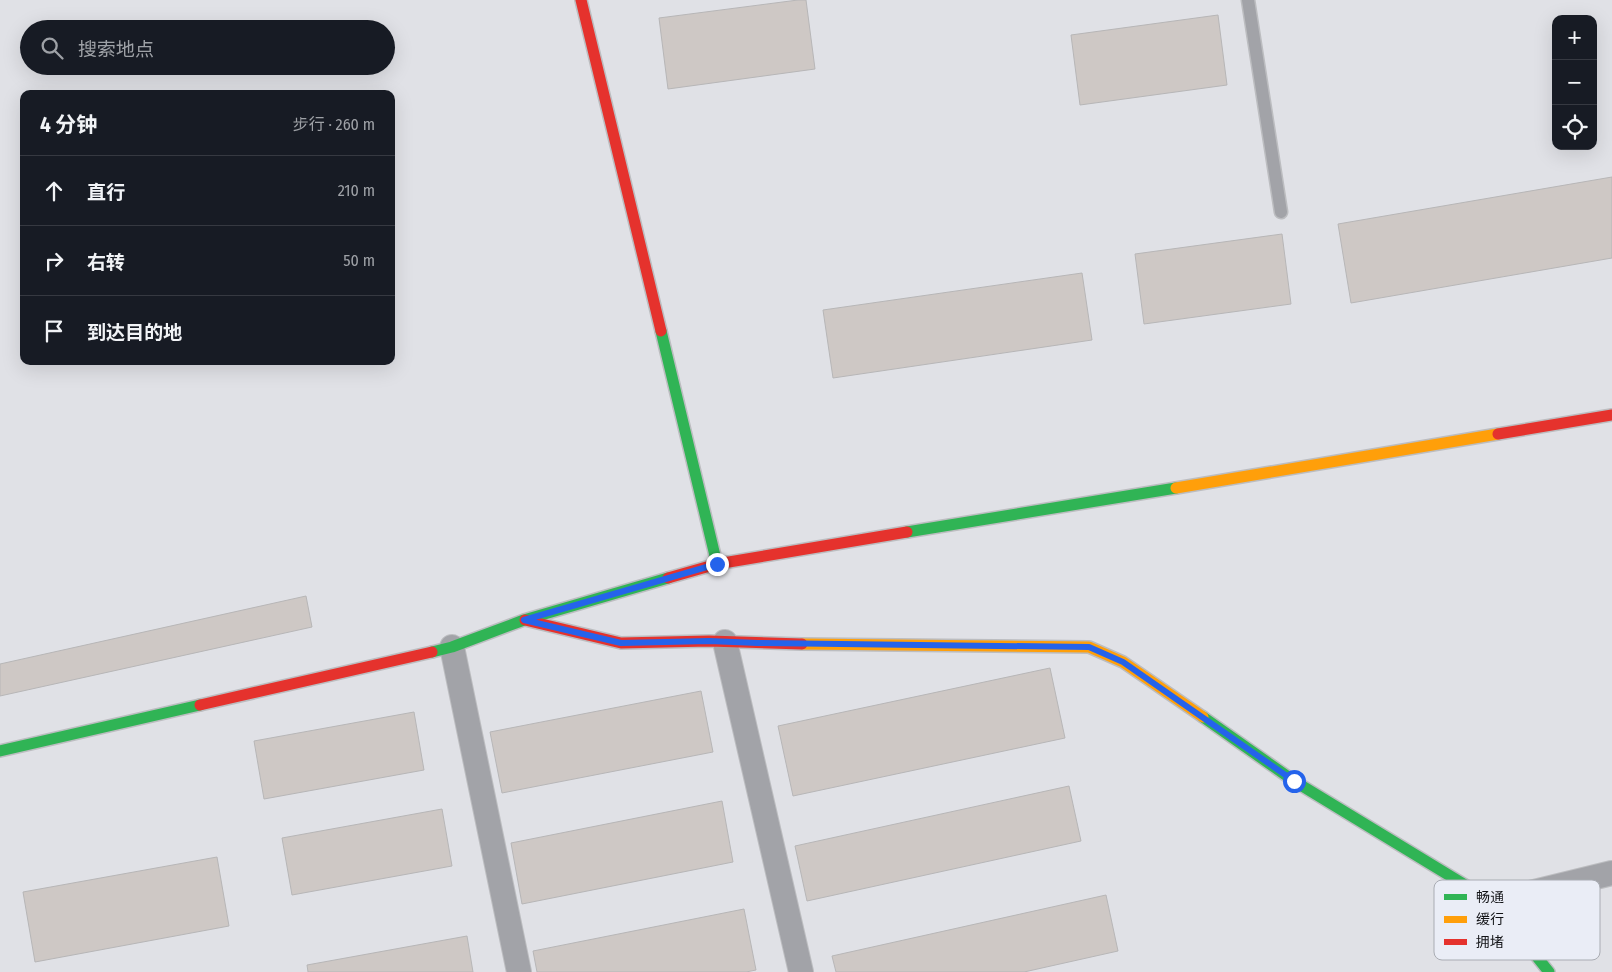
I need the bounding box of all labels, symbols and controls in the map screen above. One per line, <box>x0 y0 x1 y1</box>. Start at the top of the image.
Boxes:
map controls <box>1552 15 1597 150</box>
button: + <box>1552 15 1597 60</box>
search box <box>20 20 395 75</box>
icon: search <box>38 34 66 62</box>
text: 搜索地点 <box>78 38 154 61</box>
button: − <box>1552 60 1597 105</box>
button: locate <box>1552 105 1597 150</box>
text: 4 分钟 <box>40 112 97 138</box>
text: 步行 · 260 m <box>293 115 375 134</box>
icon: ahead <box>40 177 68 205</box>
text: 直行 <box>87 181 125 204</box>
text: 210 m <box>338 181 375 200</box>
icon: right <box>40 247 68 275</box>
text: 右转 <box>87 251 125 274</box>
text: 50 m <box>343 251 375 270</box>
icon: arrive <box>40 317 68 345</box>
text: 到达目的地 <box>87 321 182 344</box>
route end <box>706 553 729 576</box>
route start <box>1283 770 1306 793</box>
legend <box>1434 880 1600 960</box>
text: 畅通 <box>1476 889 1504 906</box>
text: 缓行 <box>1476 911 1504 928</box>
text: 拥堵 <box>1476 934 1504 951</box>

